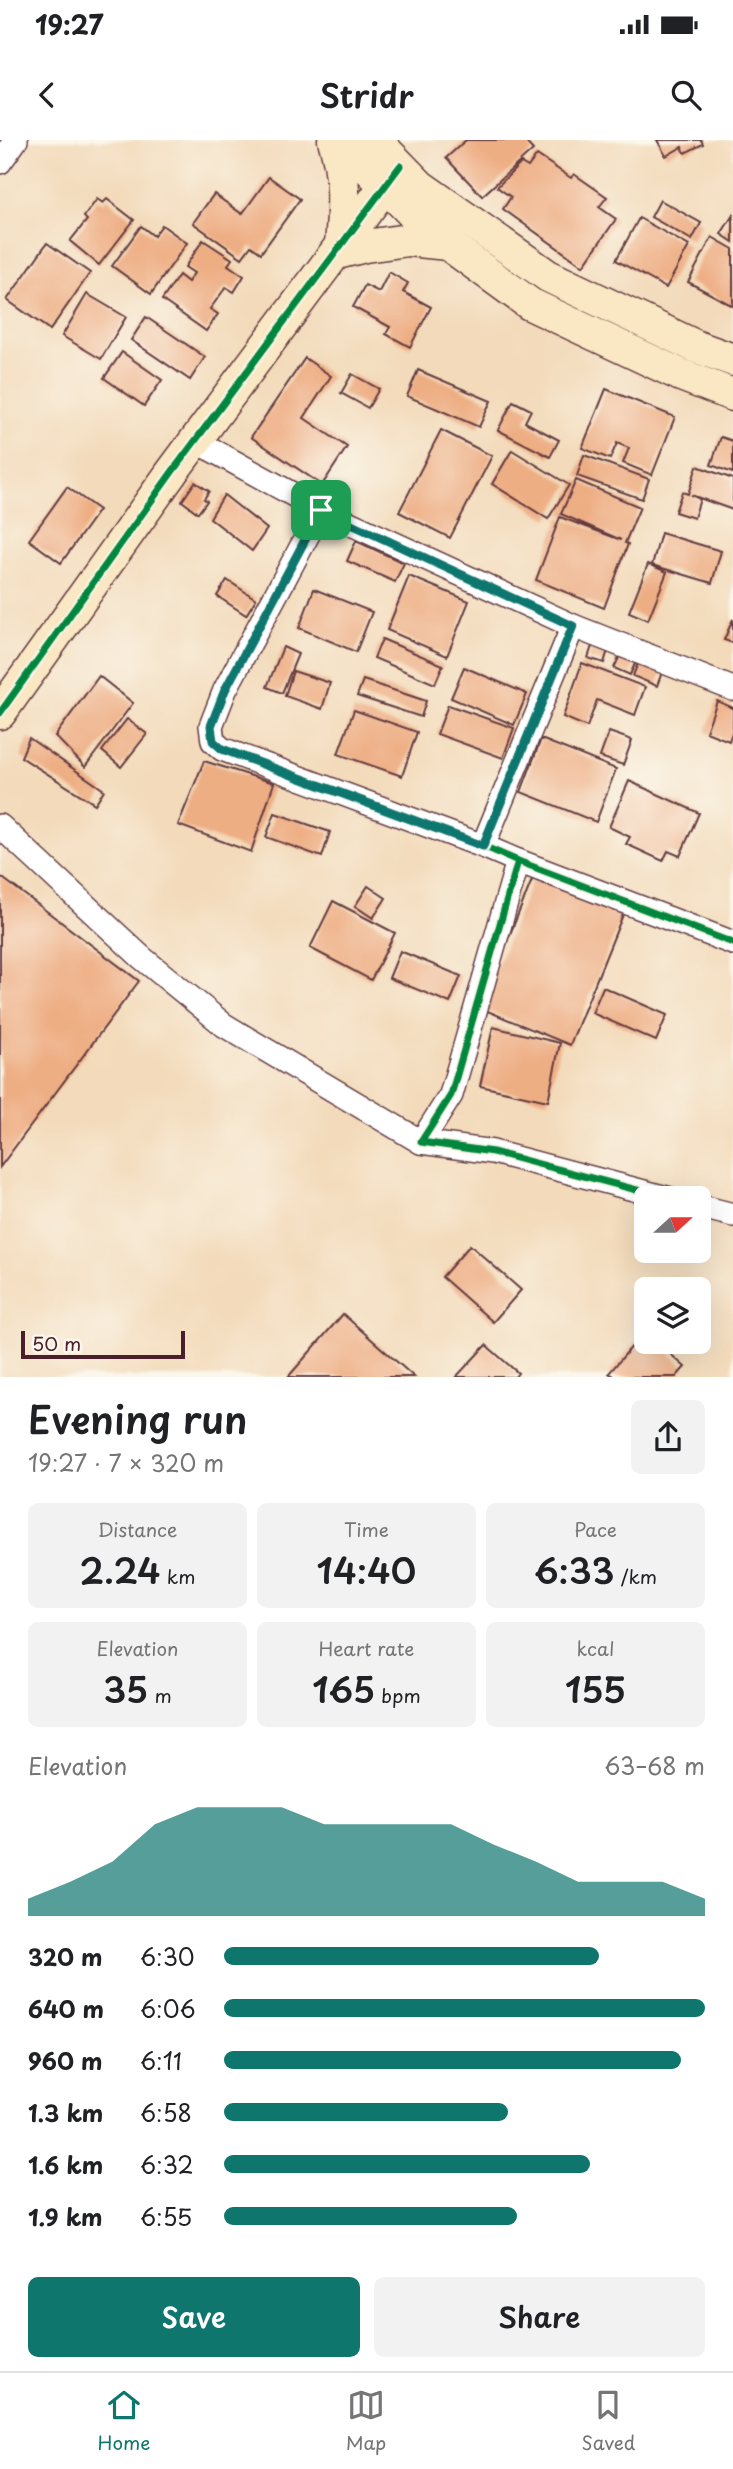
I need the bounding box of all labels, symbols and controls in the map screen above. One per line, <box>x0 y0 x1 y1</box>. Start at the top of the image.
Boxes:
text: 19:27 <box>35 5 103 44</box>
text: Stridr <box>319 71 414 119</box>
icon: back <box>28 76 66 114</box>
icon: search <box>667 76 705 114</box>
pin <box>291 480 351 540</box>
icon: arrive <box>302 491 340 529</box>
north arrow <box>634 1186 710 1264</box>
map controls <box>634 1186 711 1354</box>
button: layers <box>634 1277 711 1354</box>
scale bar <box>21 1328 186 1360</box>
text: 50 m <box>32 1329 81 1357</box>
text: Evening run <box>28 1390 247 1447</box>
button: share <box>631 1400 705 1474</box>
text: 19:27 · 7 × 320 m <box>28 1445 224 1480</box>
text: Distance <box>98 1515 177 1543</box>
text: Time <box>344 1515 389 1543</box>
text: Pace <box>574 1515 617 1543</box>
text: 2.24 <box>80 1543 161 1596</box>
text: 14:40 <box>317 1543 416 1596</box>
text: 6:33 <box>534 1543 615 1596</box>
text: km <box>161 1562 195 1590</box>
text: /km <box>615 1562 657 1590</box>
text: Elevation <box>97 1634 178 1662</box>
text: Heart rate <box>319 1634 414 1662</box>
text: kcal <box>577 1634 614 1662</box>
text: 35 <box>103 1662 148 1715</box>
text: 165 <box>312 1662 375 1715</box>
text: 155 <box>565 1662 626 1715</box>
text: m <box>148 1681 172 1709</box>
text: bpm <box>375 1681 421 1709</box>
text: Elevation <box>28 1748 127 1783</box>
text: 63–68 m <box>604 1748 705 1783</box>
text: 320 m <box>28 1939 102 1974</box>
text: 6:30 <box>140 1939 195 1974</box>
text: 640 m <box>28 1991 104 2026</box>
text: 6:06 <box>140 1991 196 2026</box>
text: 960 m <box>28 2043 102 2078</box>
text: 6:11 <box>140 2043 182 2078</box>
text: 1.3 km <box>28 2095 103 2130</box>
text: 6:58 <box>140 2095 192 2130</box>
text: 1.6 km <box>28 2147 103 2182</box>
text: 6:32 <box>140 2147 194 2182</box>
text: 1.9 km <box>28 2199 102 2234</box>
text: 6:55 <box>140 2199 192 2234</box>
button: Save <box>28 2277 360 2357</box>
button: Share <box>374 2277 705 2357</box>
tab: Home <box>98 2386 150 2456</box>
tab: Map <box>346 2386 386 2456</box>
tab: Saved <box>581 2386 635 2456</box>

